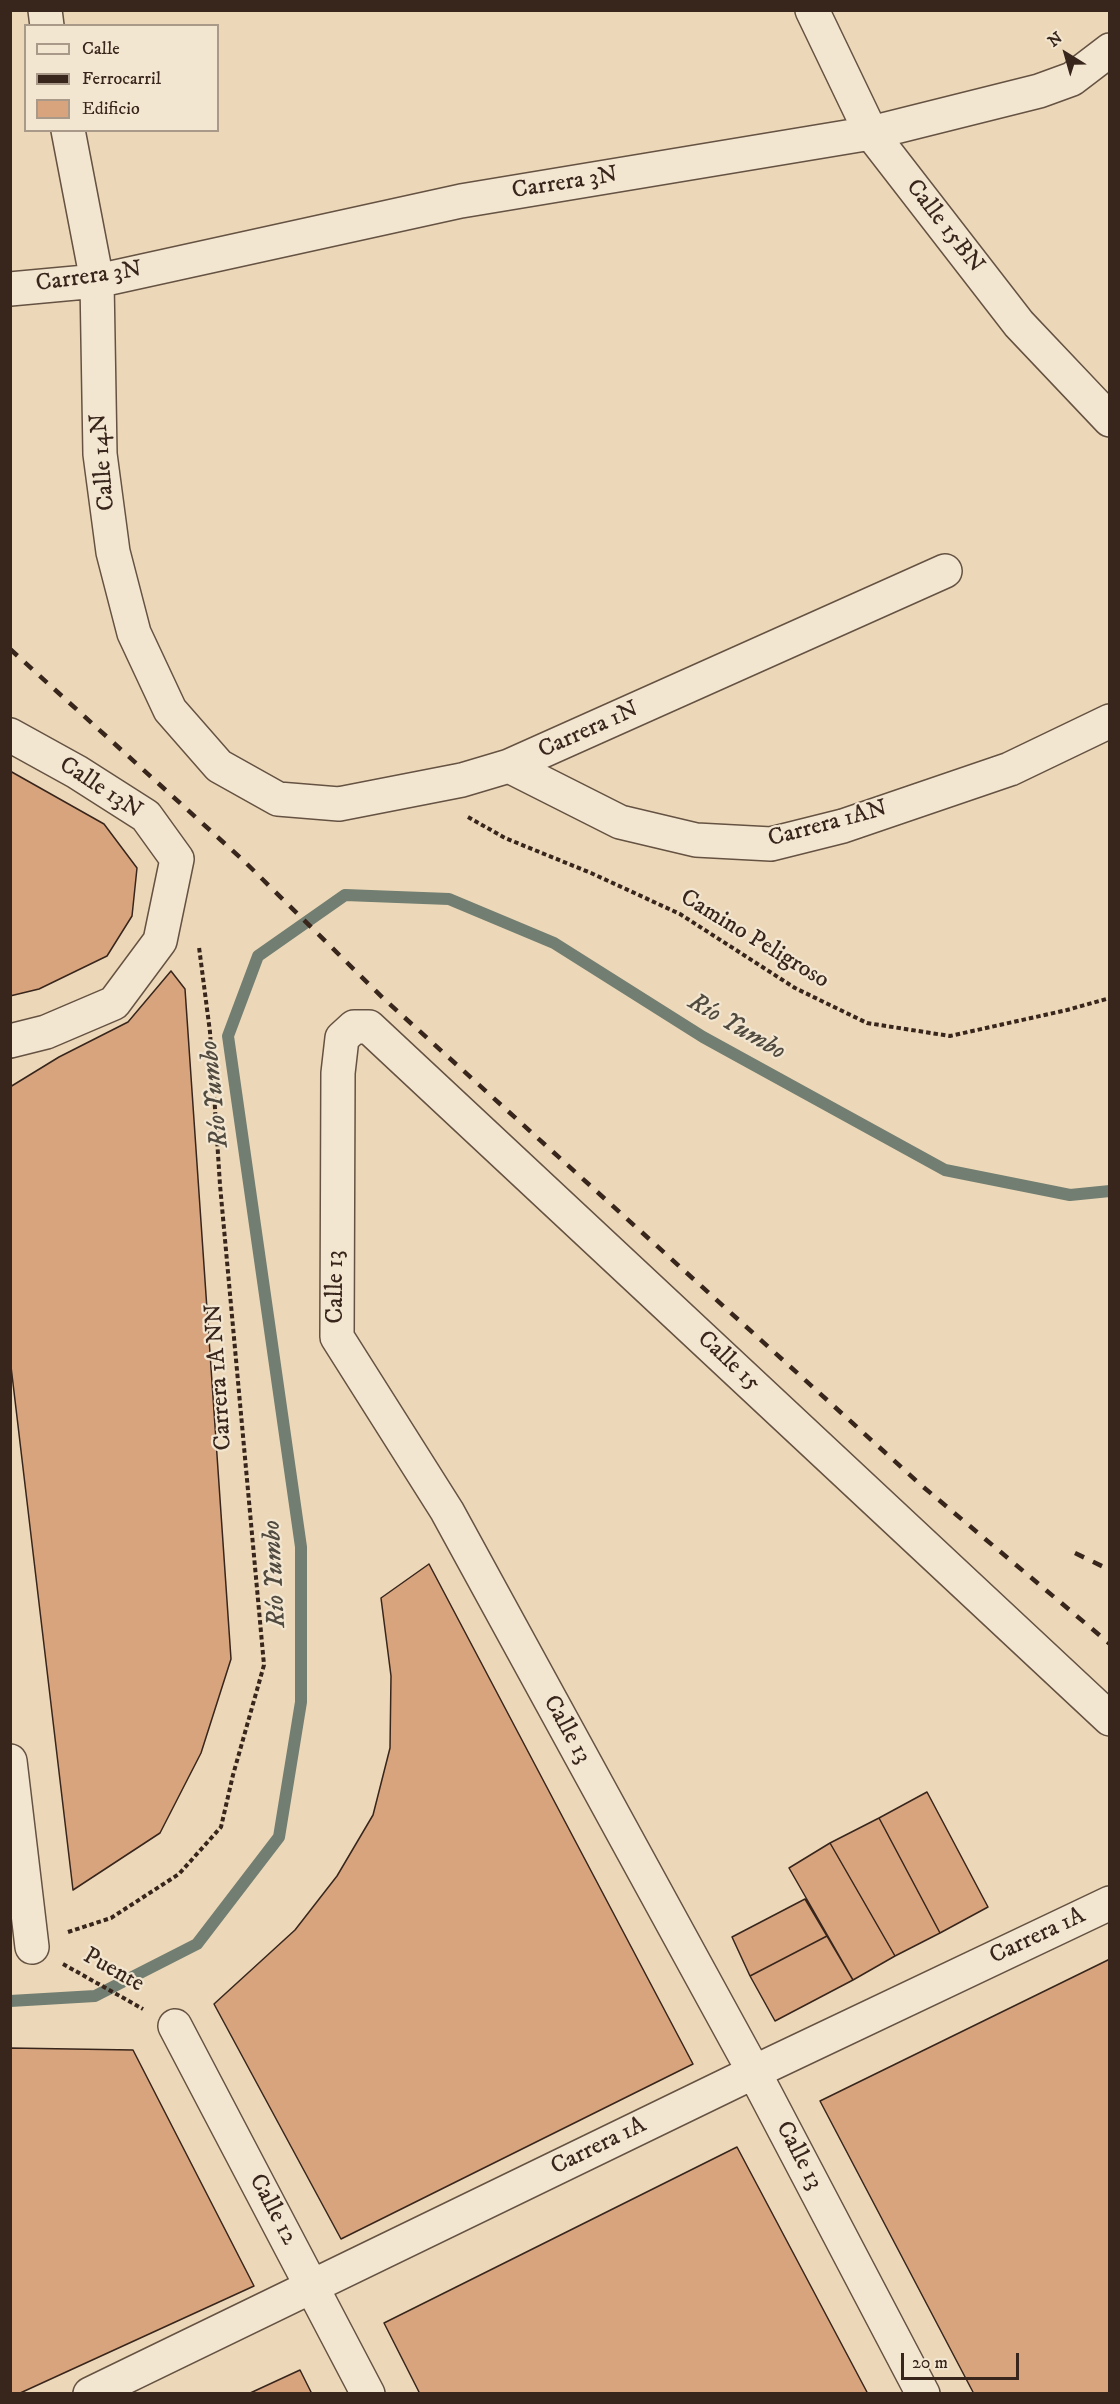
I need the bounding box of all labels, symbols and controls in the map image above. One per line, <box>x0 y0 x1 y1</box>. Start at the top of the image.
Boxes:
legend <box>24 24 219 132</box>
north arrow <box>1036 24 1096 84</box>
text: N <box>1044 28 1066 52</box>
text: Calle <box>82 38 120 60</box>
text: Ferrocarril <box>82 68 161 90</box>
text: Edificio <box>82 98 140 120</box>
street label: Carrera 3N <box>510 161 620 207</box>
street label: Calle 15BN <box>899 174 989 280</box>
street label: Carrera 3N <box>34 256 144 300</box>
street label: Calle 14N <box>85 412 123 512</box>
street label: Carrera 1N <box>534 696 644 766</box>
street label: Calle 13N <box>53 752 147 826</box>
street label: Carrera 1AN <box>765 795 891 855</box>
street label: Camino Peligroso <box>674 884 834 996</box>
water label: Río Yumbo <box>682 988 790 1068</box>
water label: Río Yumbo <box>195 1039 237 1149</box>
street label: Calle 13 <box>323 1250 351 1324</box>
street label: Carrera 1A NN <box>201 1303 239 1451</box>
street label: Calle 15 <box>690 1325 766 1399</box>
water label: Río Yumbo <box>258 1519 294 1629</box>
street label: Calle 13 <box>536 1691 596 1769</box>
street label: Carrera 1A <box>986 1902 1090 1972</box>
street label: Puente <box>77 1943 149 1999</box>
street label: Carrera 1A <box>547 2112 651 2182</box>
street label: Calle 13 <box>768 2117 828 2195</box>
street label: Calle 12 <box>241 2170 303 2250</box>
scale bar <box>904 2341 1022 2379</box>
text: 20 m <box>912 2352 948 2374</box>

